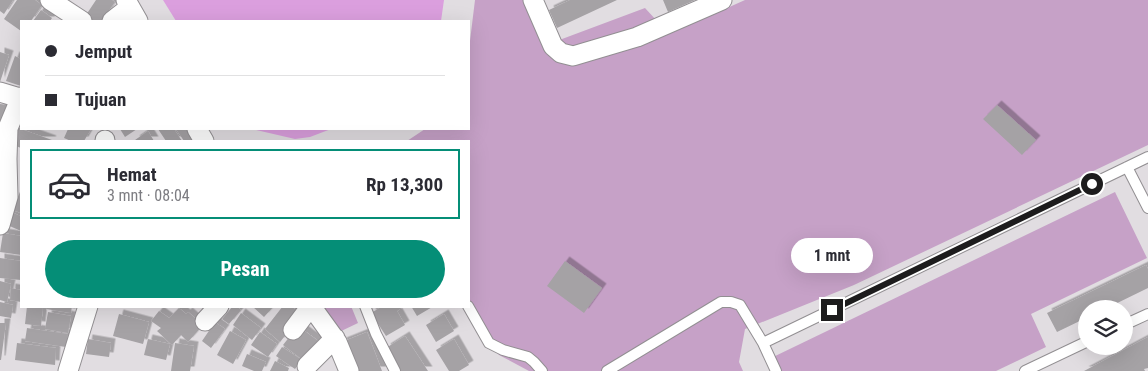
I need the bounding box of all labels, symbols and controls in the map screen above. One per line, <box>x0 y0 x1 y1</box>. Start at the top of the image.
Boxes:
text: Jemput <box>75 40 132 63</box>
text: Tujuan <box>75 88 126 111</box>
icon: car <box>47 162 92 207</box>
text: Hemat <box>107 163 157 186</box>
text: Rp 13,300 <box>366 173 443 196</box>
route start <box>1081 173 1103 195</box>
text: 3 mnt · 08:04 <box>107 186 190 205</box>
callout: 1 mnt <box>791 238 873 272</box>
button: Pesan <box>45 240 445 298</box>
text: 1 mnt <box>814 246 850 265</box>
route end <box>821 299 843 321</box>
map controls <box>1078 300 1133 355</box>
button: layers <box>1078 300 1133 355</box>

